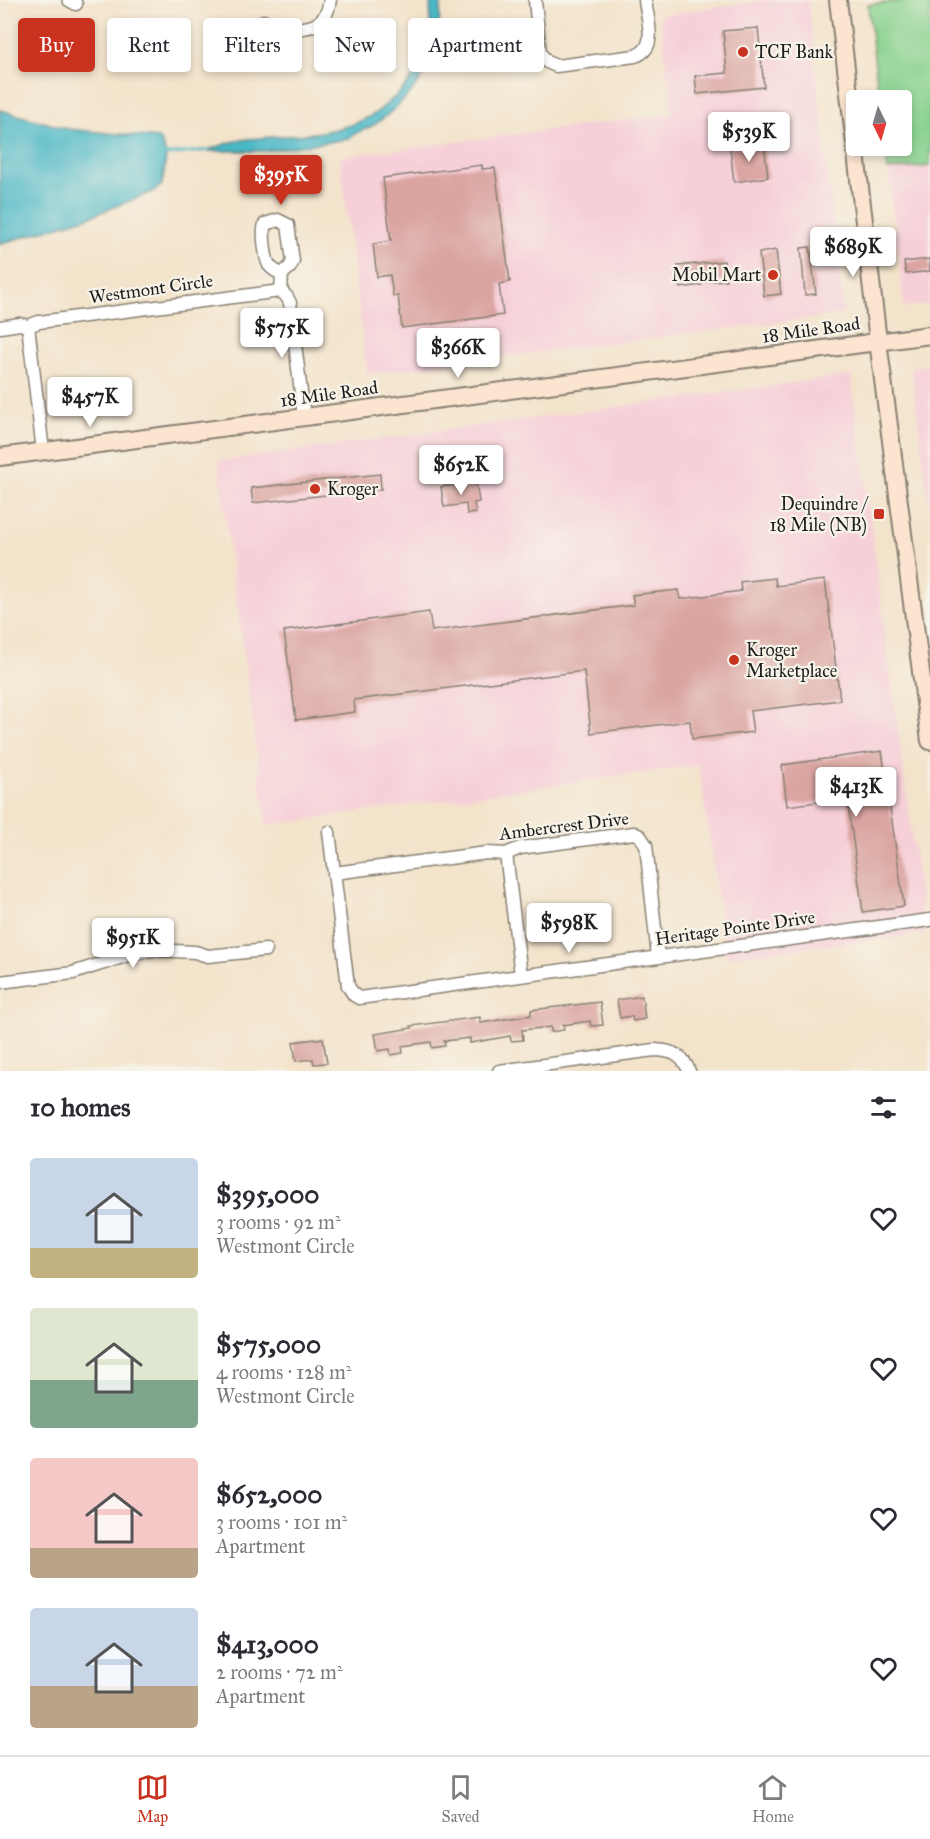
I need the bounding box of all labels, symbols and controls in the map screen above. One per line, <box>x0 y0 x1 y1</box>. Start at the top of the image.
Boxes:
chip: Buy <box>18 18 95 72</box>
chip: Rent <box>107 18 191 72</box>
chip: Filters <box>203 18 302 72</box>
chip: New <box>314 18 396 72</box>
chip: Apartment <box>408 18 544 72</box>
place label: TCF Bank <box>755 41 833 63</box>
marker: TCF Bank <box>736 45 750 59</box>
north arrow <box>846 90 912 156</box>
map controls <box>846 90 912 156</box>
pin: $539K <box>707 112 791 163</box>
text: $539K <box>722 119 776 143</box>
pin: $395K <box>239 155 323 206</box>
text: $395K <box>254 162 308 186</box>
pin: $689K <box>811 227 895 278</box>
text: $689K <box>824 234 882 258</box>
place label: Mobil Mart <box>672 264 762 286</box>
marker: Mobil Mart <box>766 268 780 282</box>
street label: Westmont Circle <box>88 269 214 309</box>
pin: $575K <box>240 308 324 359</box>
street label: 18 Mile Road <box>761 312 861 348</box>
text: $575K <box>254 315 310 339</box>
pin: $366K <box>416 328 500 379</box>
text: $366K <box>431 335 485 359</box>
street label: 18 Mile Road <box>279 376 379 412</box>
pin: $457K <box>48 377 132 428</box>
text: $457K <box>61 384 119 408</box>
pin: $652K <box>419 445 503 496</box>
text: $652K <box>433 452 489 476</box>
place label: Kroger <box>327 478 379 501</box>
marker: Kroger <box>308 482 322 496</box>
place label: Dequindre / 18 Mile (NB) <box>769 493 869 537</box>
marker: Dequindre / 18 Mile (NB) <box>872 507 886 521</box>
place label: Kroger Marketplace <box>746 639 837 682</box>
marker: Kroger Marketplace <box>727 653 741 667</box>
pin: $413K <box>814 767 898 818</box>
text: $413K <box>829 774 883 798</box>
street label: Ambercrest Drive <box>497 807 630 845</box>
pin: $598K <box>527 903 611 954</box>
street label: Heritage Pointe Drive <box>654 906 817 951</box>
text: $598K <box>541 910 597 934</box>
pin: $951K <box>91 918 175 969</box>
text: $951K <box>106 925 160 949</box>
text: 10 homes <box>30 1091 131 1123</box>
icon: filters <box>867 1091 900 1124</box>
text: $395,000 <box>216 1178 320 1210</box>
icon: home <box>78 1182 150 1254</box>
icon: heart <box>867 1202 900 1235</box>
text: 3 rooms · 92 m² <box>216 1210 341 1234</box>
text: Westmont Circle <box>216 1234 355 1258</box>
text: $575,000 <box>216 1328 321 1360</box>
icon: home <box>78 1332 150 1404</box>
icon: heart <box>867 1352 900 1385</box>
text: 4 rooms · 128 m² <box>216 1360 352 1384</box>
text: Westmont Circle <box>216 1384 355 1408</box>
text: $652,000 <box>216 1478 323 1510</box>
icon: home <box>78 1482 150 1554</box>
icon: heart <box>867 1502 900 1535</box>
text: 3 rooms · 101 m² <box>216 1510 347 1534</box>
text: Apartment <box>216 1534 305 1558</box>
text: $413,000 <box>216 1628 319 1660</box>
icon: home <box>78 1632 150 1704</box>
icon: heart <box>867 1652 900 1685</box>
text: 2 rooms · 72 m² <box>216 1660 343 1684</box>
text: Apartment <box>216 1684 305 1708</box>
tab: Map <box>136 1771 169 1826</box>
tab: Saved <box>442 1771 480 1826</box>
tab: Home <box>752 1771 794 1826</box>

